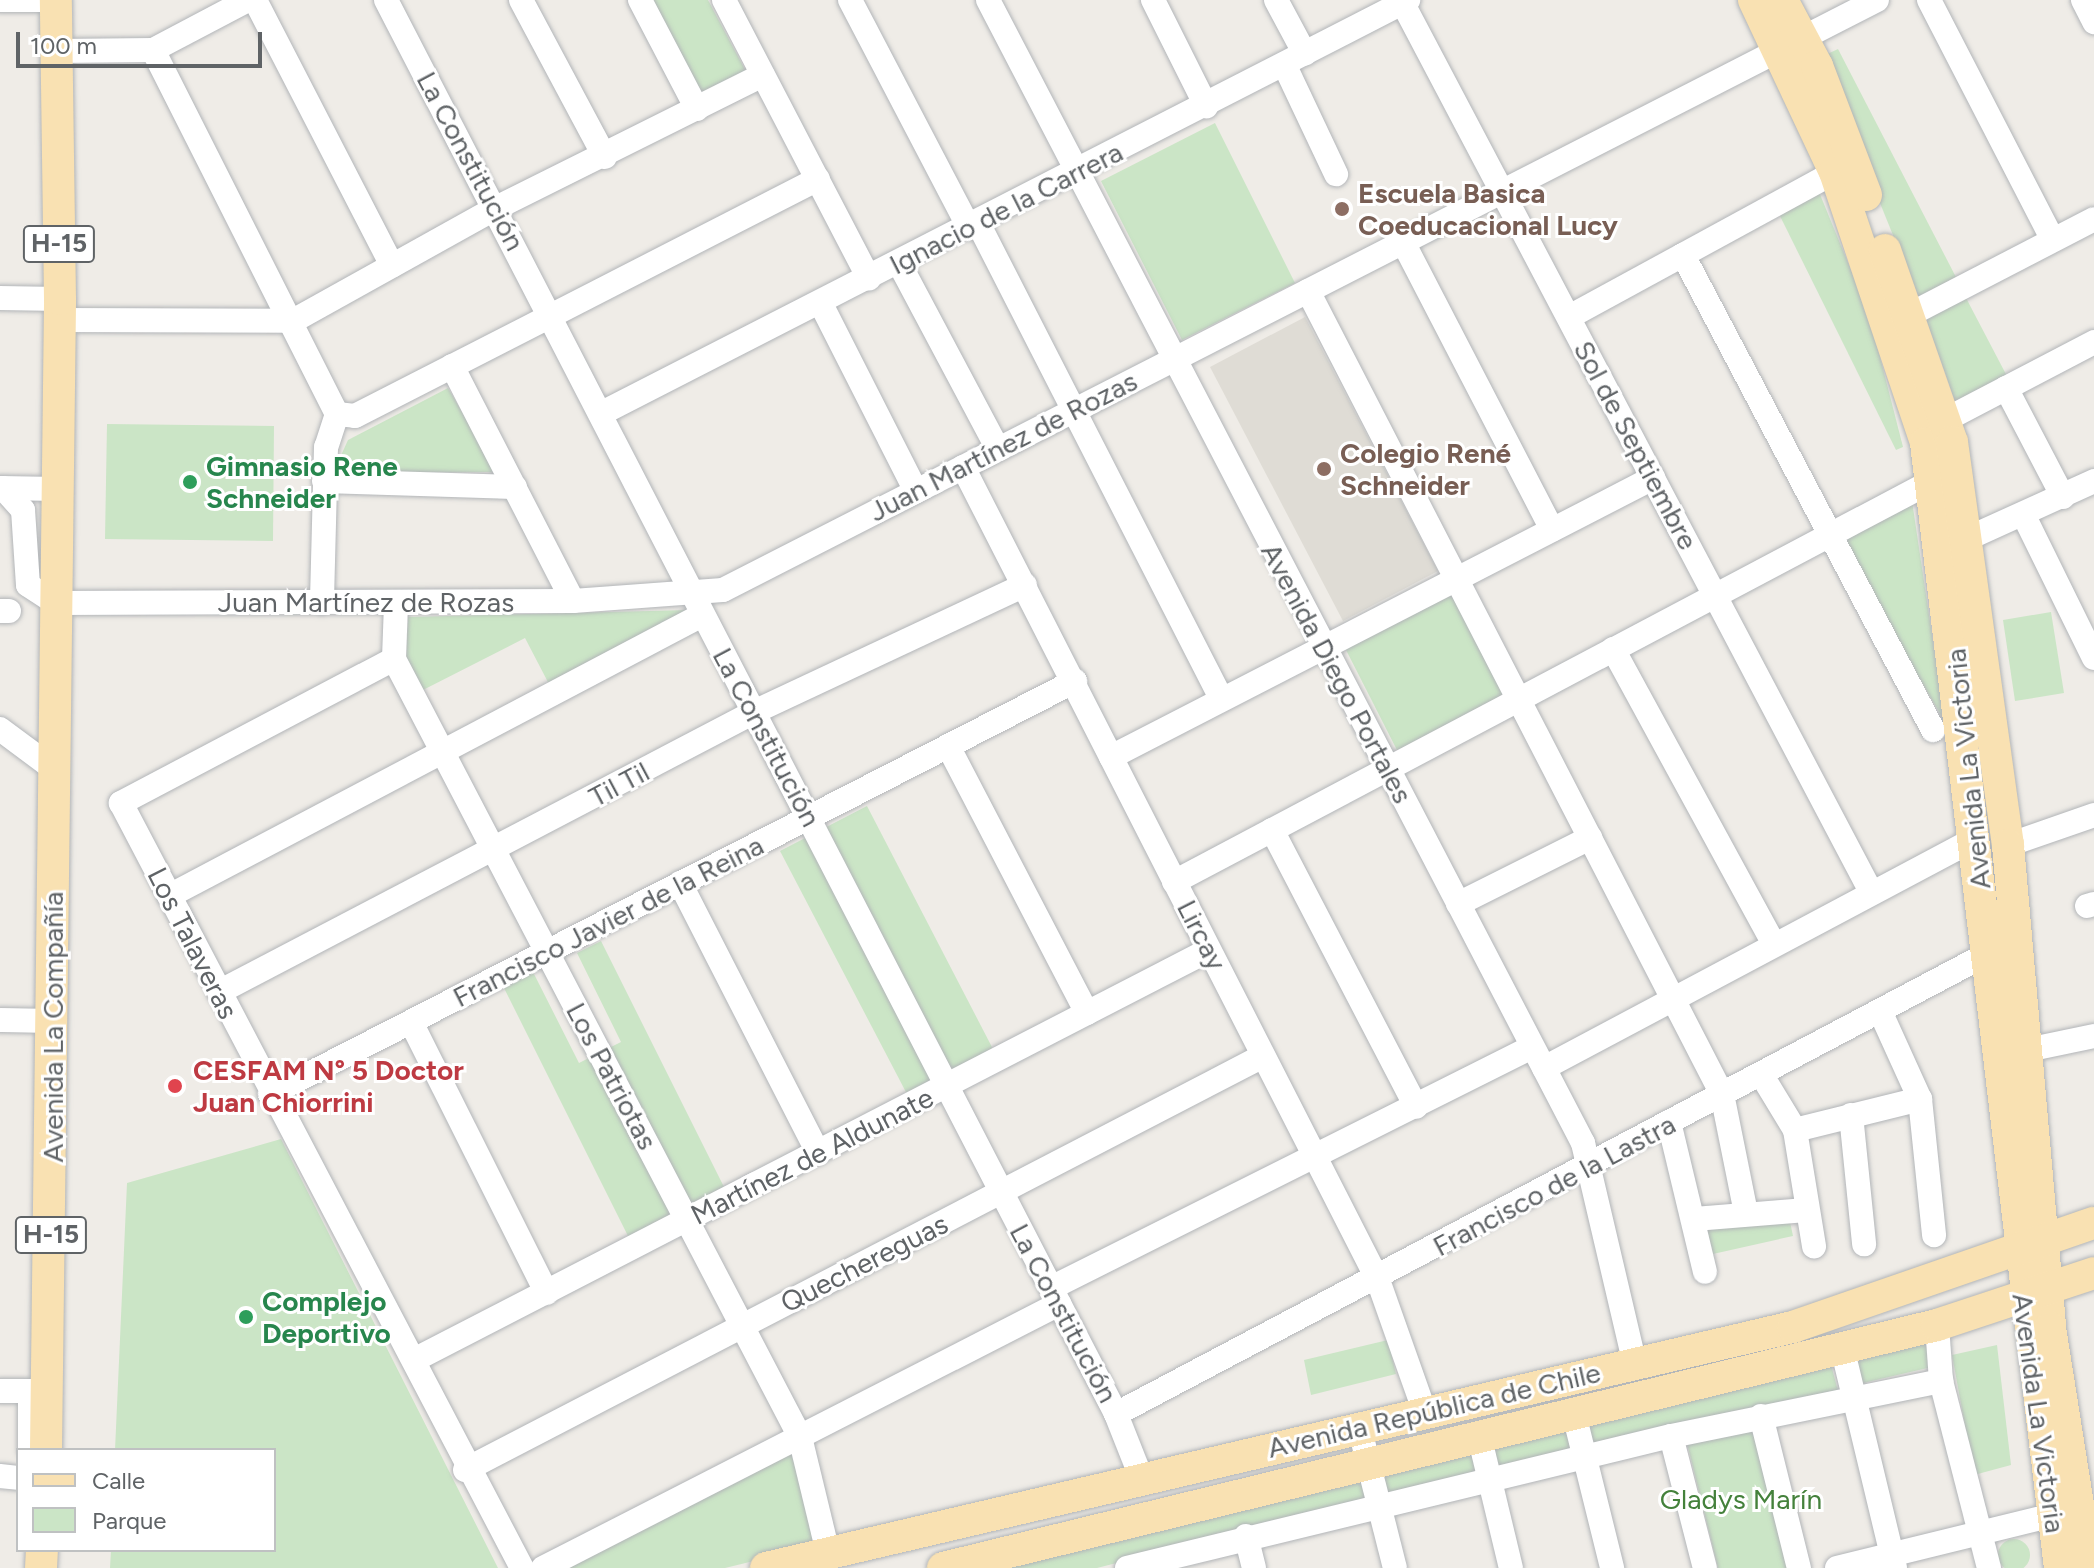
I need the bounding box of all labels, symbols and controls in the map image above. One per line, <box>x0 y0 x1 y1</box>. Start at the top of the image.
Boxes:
scale bar <box>20 16 266 66</box>
text: 100 m <box>30 31 97 60</box>
street label: La Constitución <box>410 66 532 256</box>
street label: Ignacio de la Carrera <box>884 135 1128 281</box>
place label: Escuela Basica Coeducacional Lucy <box>1358 176 1618 242</box>
marker: Escuela Basica Coeducacional Lucy <box>1333 200 1351 218</box>
road number: H-15 <box>21 222 97 266</box>
street label: Sol de Septiembre <box>1567 335 1705 555</box>
street label: Juan Martínez de Rozas <box>863 364 1143 528</box>
place label: Colegio René Schneider <box>1340 436 1511 502</box>
place label: Gimnasio Rene Schneider <box>206 449 398 515</box>
marker: Colegio René Schneider <box>1315 460 1333 478</box>
marker: Gimnasio Rene Schneider <box>181 473 199 491</box>
street label: Avenida Diego Portales <box>1254 537 1420 809</box>
street label: Juan Martínez de Rozas <box>218 585 514 619</box>
street label: La Constitución <box>706 642 828 832</box>
street label: Avenida La Victoria <box>1939 647 1997 891</box>
street label: Til Til <box>583 754 655 814</box>
street label: Francisco Javier de la Reina <box>447 828 769 1014</box>
street label: Los Talaveras <box>141 862 245 1024</box>
street label: Avenida La Compañía <box>36 891 70 1163</box>
street label: Lircay <box>1170 894 1234 976</box>
street label: Los Patriotas <box>559 997 665 1155</box>
place label: CESFAM N° 5 Doctor Juan Chiorrini <box>193 1053 464 1119</box>
marker: CESFAM N° 5 Doctor Juan Chiorrini <box>164 1075 186 1097</box>
street label: Martínez de Aldunate <box>685 1080 939 1232</box>
street label: Francisco de la Lastra <box>1427 1107 1681 1263</box>
street label: Quechereguas <box>775 1207 953 1319</box>
road number: H-15 <box>13 1213 89 1257</box>
street label: La Constitución <box>1003 1218 1125 1408</box>
place label: Complejo Deportivo <box>262 1284 391 1350</box>
street label: Avenida La Victoria <box>2006 1291 2072 1535</box>
marker: Complejo Deportivo <box>237 1308 255 1326</box>
street label: Avenida República de Chile <box>1264 1355 1604 1465</box>
legend <box>16 1448 276 1552</box>
text: Calle <box>92 1466 145 1495</box>
park label: Gladys Marín <box>1660 1482 1822 1516</box>
text: Parque <box>92 1506 166 1535</box>

